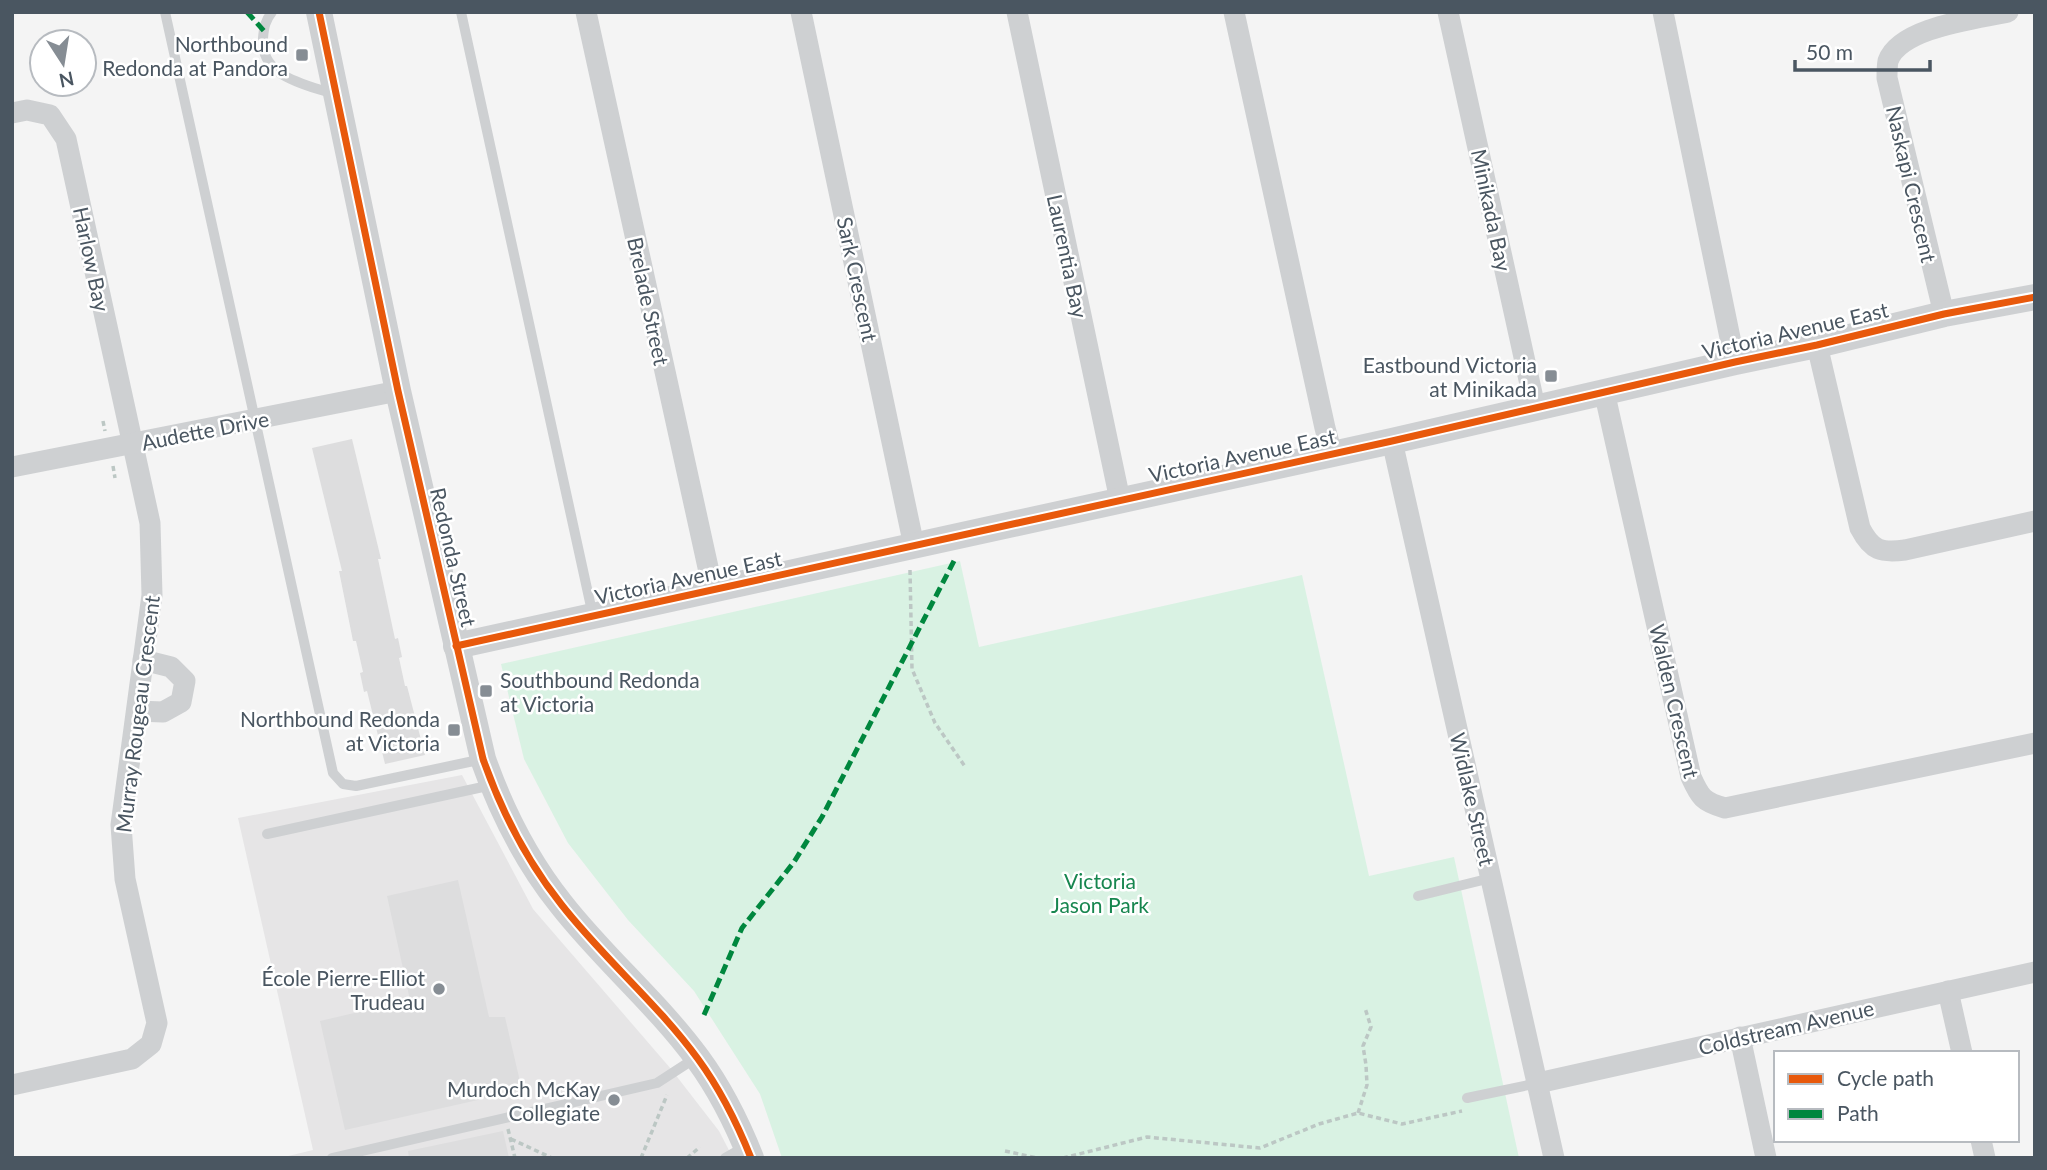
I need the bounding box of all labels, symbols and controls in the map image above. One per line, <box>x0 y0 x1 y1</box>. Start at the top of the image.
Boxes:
north arrow <box>28 28 98 98</box>
scale bar <box>1795 28 1930 72</box>
place label: Northbound Redonda at Pandora <box>102 31 288 80</box>
text: 50 m <box>1806 39 1853 64</box>
marker: Northbound Redonda at Pandora <box>294 47 310 63</box>
text: N <box>57 67 76 93</box>
street label: Naskapi Crescent <box>1882 103 1942 265</box>
street label: Minikada Bay <box>1467 147 1517 274</box>
street label: Laurentia Bay <box>1043 192 1093 320</box>
street label: Harlow Bay <box>69 204 115 314</box>
street label: Sark Crescent <box>833 214 884 344</box>
street label: Brelade Street <box>623 235 675 368</box>
street label: Victoria Avenue East <box>1699 296 1891 364</box>
place label: Eastbound Victoria at Minikada <box>1363 352 1537 401</box>
marker: Eastbound Victoria at Minikada <box>1543 368 1559 384</box>
street label: Audette Drive <box>139 405 271 455</box>
street label: Victoria Avenue East <box>1146 423 1338 487</box>
street label: Redonda Street <box>426 485 482 629</box>
street label: Victoria Avenue East <box>592 545 784 609</box>
street label: Murray Rougeau Crescent <box>110 593 164 834</box>
street label: Walden Crescent <box>1645 622 1705 781</box>
place label: Southbound Redonda at Victoria <box>500 667 700 716</box>
marker: Southbound Redonda at Victoria <box>478 683 494 699</box>
place label: Northbound Redonda at Victoria <box>240 706 440 755</box>
marker: Northbound Redonda at Victoria <box>446 722 462 738</box>
street label: Widlake Street <box>1446 730 1501 868</box>
park label: Victoria Jason Park <box>1051 868 1149 917</box>
place label: École Pierre-Elliot Trudeau <box>262 965 425 1014</box>
marker: École Pierre-Elliot Trudeau <box>431 981 447 997</box>
street label: Coldstream Avenue <box>1696 995 1876 1059</box>
legend <box>1774 1051 2019 1142</box>
text: Cycle path <box>1837 1065 1934 1090</box>
place label: Murdoch McKay Collegiate <box>447 1076 600 1125</box>
marker: Murdoch McKay Collegiate <box>606 1092 622 1108</box>
text: Path <box>1837 1100 1879 1125</box>

